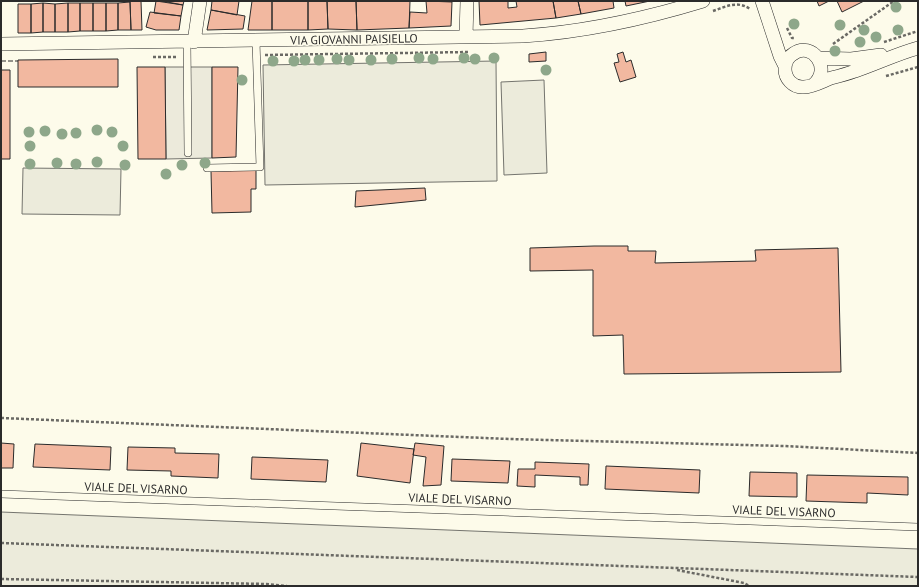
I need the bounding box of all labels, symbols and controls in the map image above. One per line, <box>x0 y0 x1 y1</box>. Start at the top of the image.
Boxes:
street label: VIA GIOVANNI PAISIELLO <box>289 30 418 48</box>
street label: VIALE DEL VISARNO <box>83 479 188 497</box>
street label: VIALE DEL VISARNO <box>407 490 512 508</box>
street label: VIALE DEL VISARNO <box>731 502 836 520</box>

